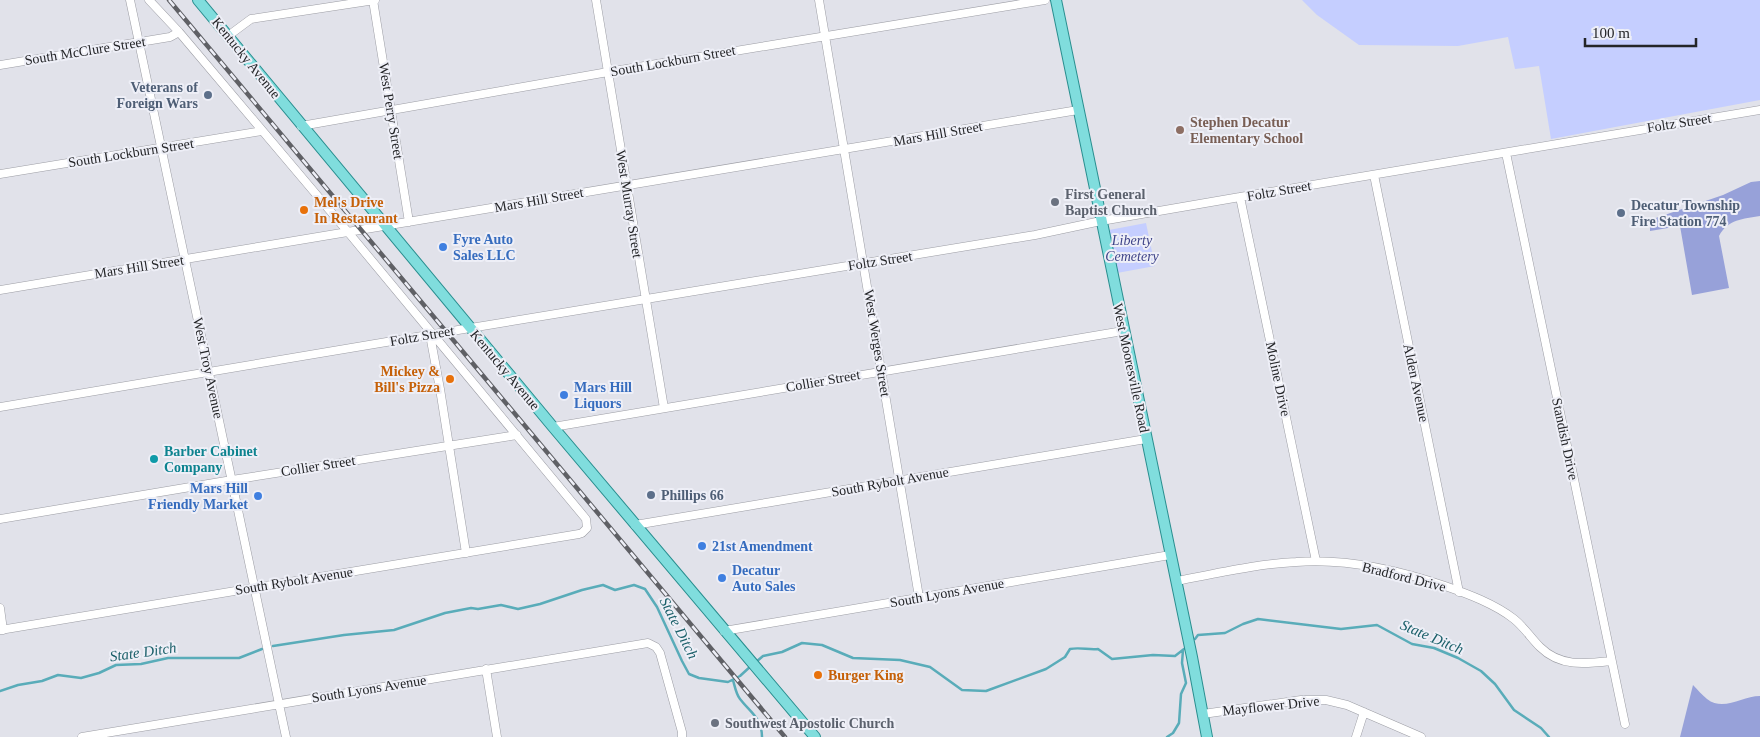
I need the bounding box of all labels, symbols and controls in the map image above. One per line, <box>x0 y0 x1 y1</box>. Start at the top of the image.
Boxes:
street label: Kentucky Avenue <box>209 15 283 101</box>
scale bar <box>1585 15 1696 47</box>
text: 100 m <box>1592 25 1630 41</box>
street label: South McClure Street <box>24 34 147 68</box>
street label: South Lockburn Street <box>609 43 737 79</box>
street label: West Perry Street <box>376 62 406 160</box>
place label: Veterans of Foreign Wars <box>116 80 199 111</box>
marker: Veterans of Foreign Wars <box>202 89 214 101</box>
street label: Foltz Street <box>1646 110 1712 135</box>
place label: Stephen Decatur Elementary School <box>1190 115 1303 146</box>
street label: Mars Hill Street <box>892 119 984 149</box>
marker: Stephen Decatur Elementary School <box>1174 124 1186 136</box>
street label: South Lockburn Street <box>67 136 195 170</box>
street label: West Murray Street <box>613 149 645 259</box>
street label: Foltz Street <box>1246 178 1312 204</box>
street label: Mars Hill Street <box>493 185 585 215</box>
place label: First General Baptist Church <box>1065 187 1157 218</box>
place label: Mel's Drive In Restaurant <box>314 195 398 226</box>
marker: First General Baptist Church <box>1049 196 1061 208</box>
place label: Decatur Township Fire Station 774 <box>1631 198 1740 229</box>
marker: Mel's Drive In Restaurant <box>298 204 310 216</box>
marker: Decatur Township Fire Station 774 <box>1615 207 1627 219</box>
place label: Fyre Auto Sales LLC <box>453 232 516 263</box>
park label: Liberty Cemetery <box>1105 233 1160 264</box>
marker: Fyre Auto Sales LLC <box>437 241 449 253</box>
street label: Foltz Street <box>847 248 913 273</box>
street label: Mars Hill Street <box>93 253 185 281</box>
street label: West Werges Street <box>861 288 893 398</box>
street label: West Mooresville Road <box>1110 302 1152 434</box>
street label: West Troy Avenue <box>190 316 226 420</box>
street label: Foltz Street <box>389 323 455 349</box>
street label: Kentucky Avenue <box>467 327 543 413</box>
street label: Moline Drive <box>1263 340 1293 418</box>
street label: Alden Avenue <box>1400 343 1432 423</box>
place label: Mickey & Bill's Pizza <box>374 364 440 395</box>
street label: Collier Street <box>785 367 861 395</box>
marker: Mickey & Bill's Pizza <box>444 373 456 385</box>
place label: Mars Hill Liquors <box>574 380 632 411</box>
marker: Mars Hill Liquors <box>558 389 570 401</box>
street label: Standish Drive <box>1549 397 1581 481</box>
place label: Barber Cabinet Company <box>164 444 258 475</box>
marker: Barber Cabinet Company <box>148 453 160 465</box>
street label: Collier Street <box>280 453 356 479</box>
street label: South Rybolt Avenue <box>830 464 950 500</box>
place label: Mars Hill Friendly Market <box>148 481 248 512</box>
place label: Phillips 66 <box>661 488 724 503</box>
marker: Phillips 66 <box>645 489 657 501</box>
marker: Mars Hill Friendly Market <box>252 490 264 502</box>
place label: 21st Amendment <box>712 539 813 554</box>
marker: 21st Amendment <box>696 540 708 552</box>
street label: Bradford Drive <box>1361 559 1447 595</box>
place label: Decatur Auto Sales <box>732 563 796 594</box>
street label: South Rybolt Avenue <box>234 564 354 598</box>
marker: Decatur Auto Sales <box>716 572 728 584</box>
street label: South Lyons Avenue <box>889 576 1005 610</box>
water label: State Ditch <box>657 594 701 662</box>
water label: State Ditch <box>1398 617 1466 657</box>
water label: State Ditch <box>109 639 177 665</box>
place label: Burger King <box>828 668 904 683</box>
marker: Burger King <box>812 669 824 681</box>
street label: South Lyons Avenue <box>311 673 427 705</box>
street label: Mayflower Drive <box>1222 693 1320 719</box>
place label: Southwest Apostolic Church <box>725 716 895 731</box>
marker: Southwest Apostolic Church <box>709 717 721 729</box>

